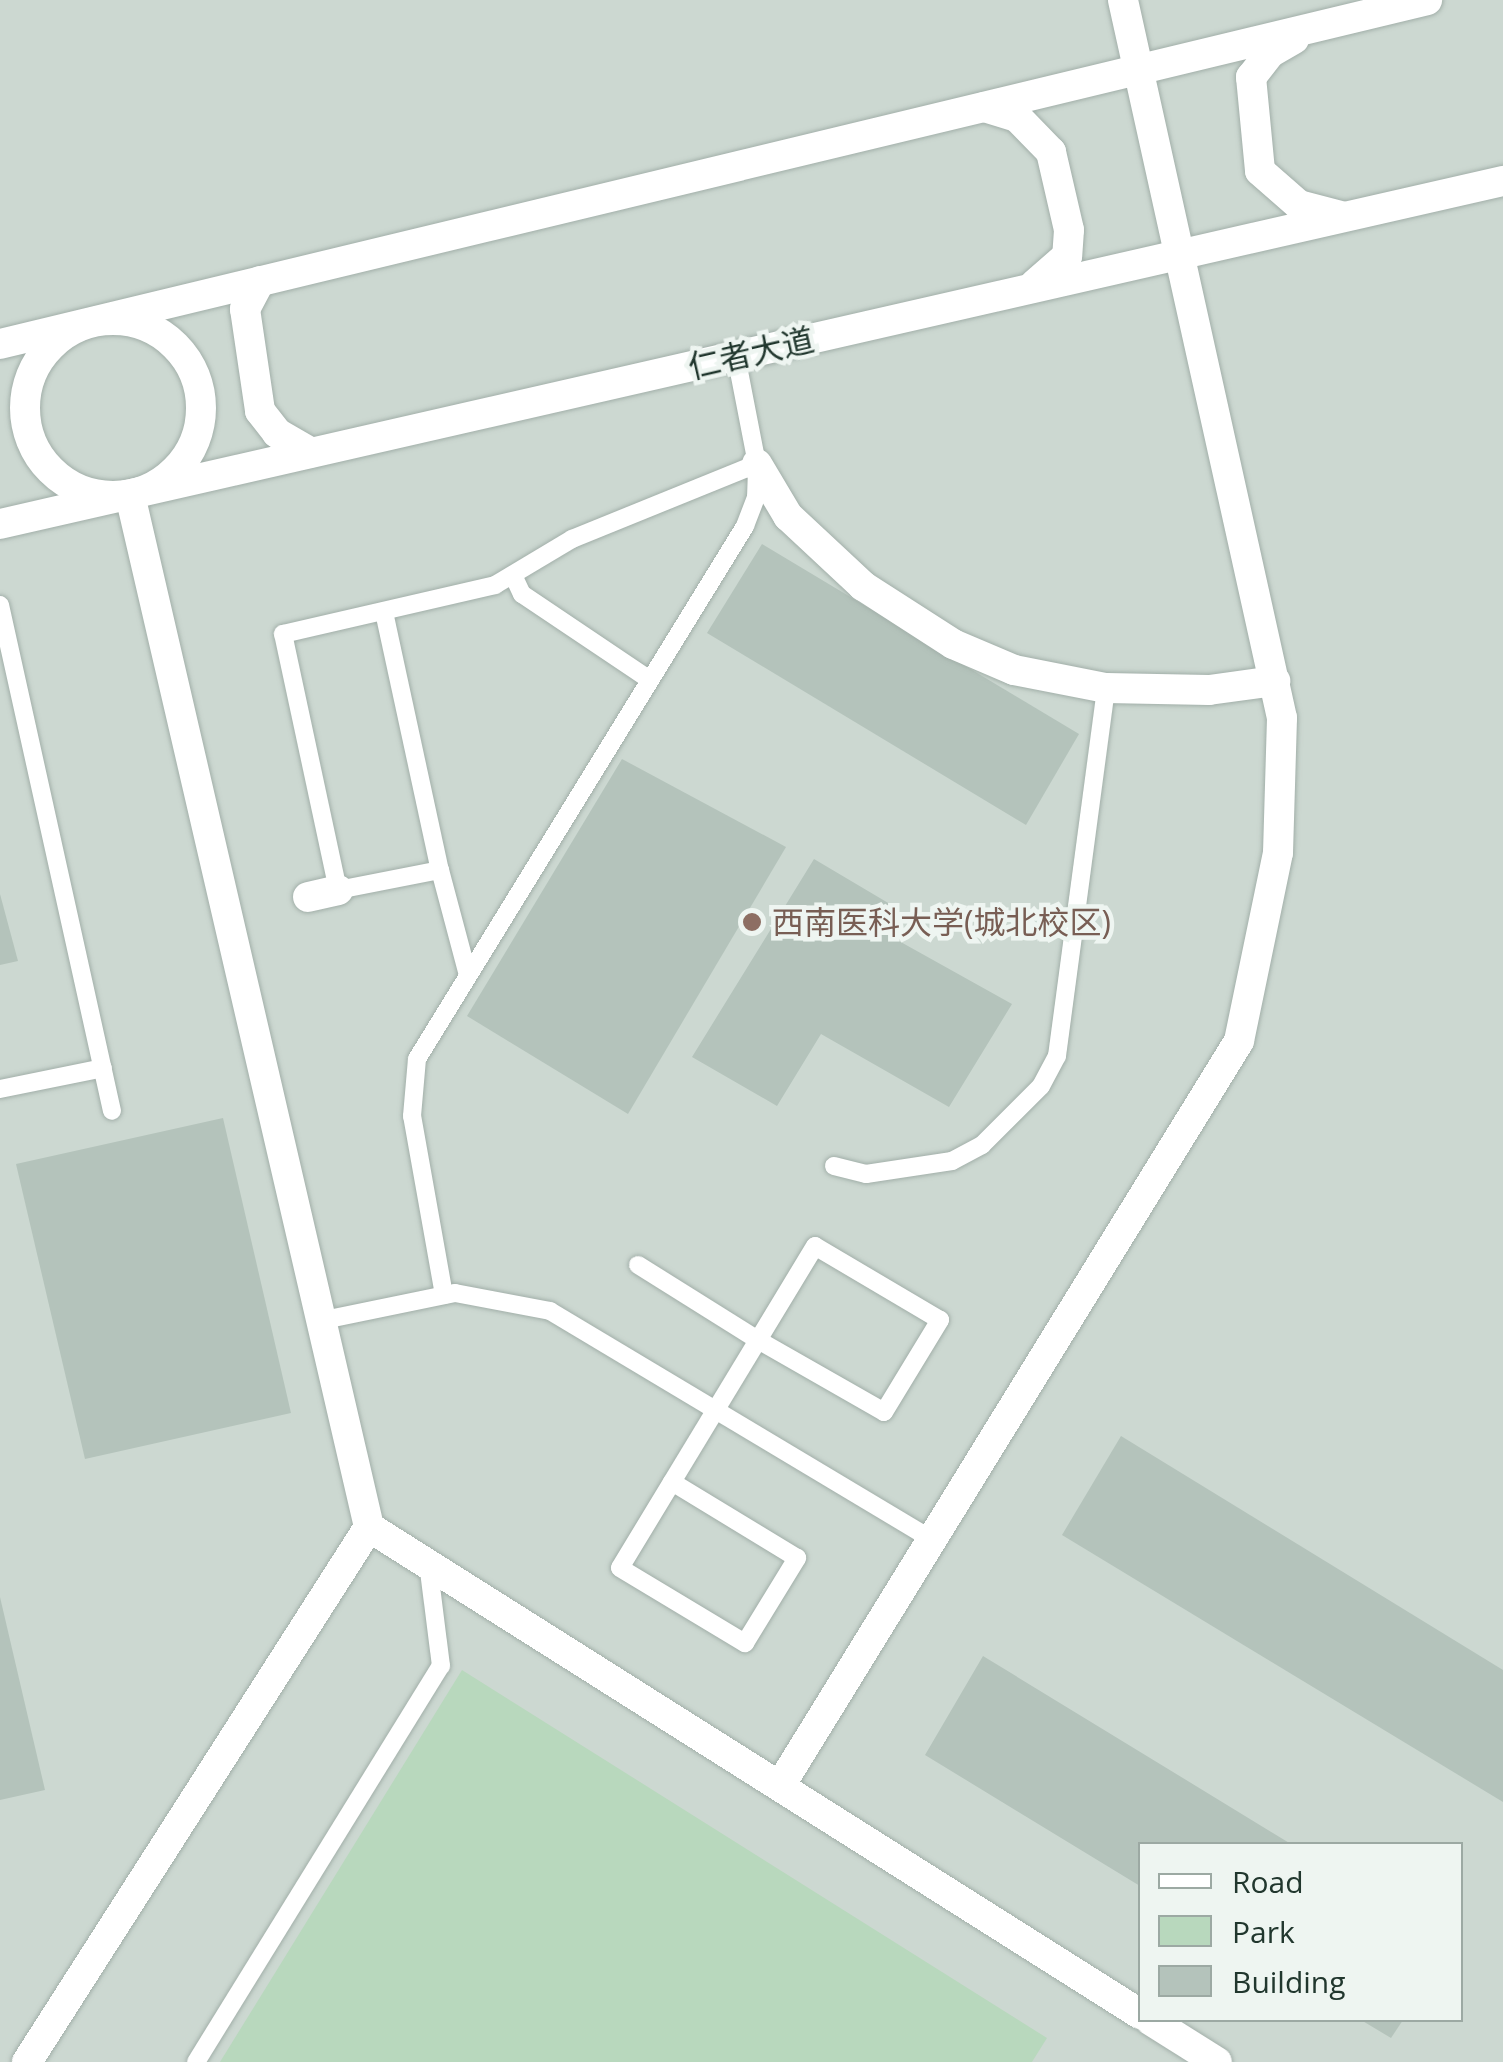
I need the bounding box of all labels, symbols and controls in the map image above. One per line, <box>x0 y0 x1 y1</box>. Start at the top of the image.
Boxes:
street label: 仁者大道 <box>684 320 818 386</box>
place label: 西南医科大学(城北校区) <box>772 903 1111 941</box>
marker: 西南医科大学(城北校区) <box>741 911 763 933</box>
legend <box>1138 1842 1463 2022</box>
text: Road <box>1232 1861 1304 1902</box>
text: Park <box>1232 1911 1295 1952</box>
text: Building <box>1232 1961 1346 2002</box>

